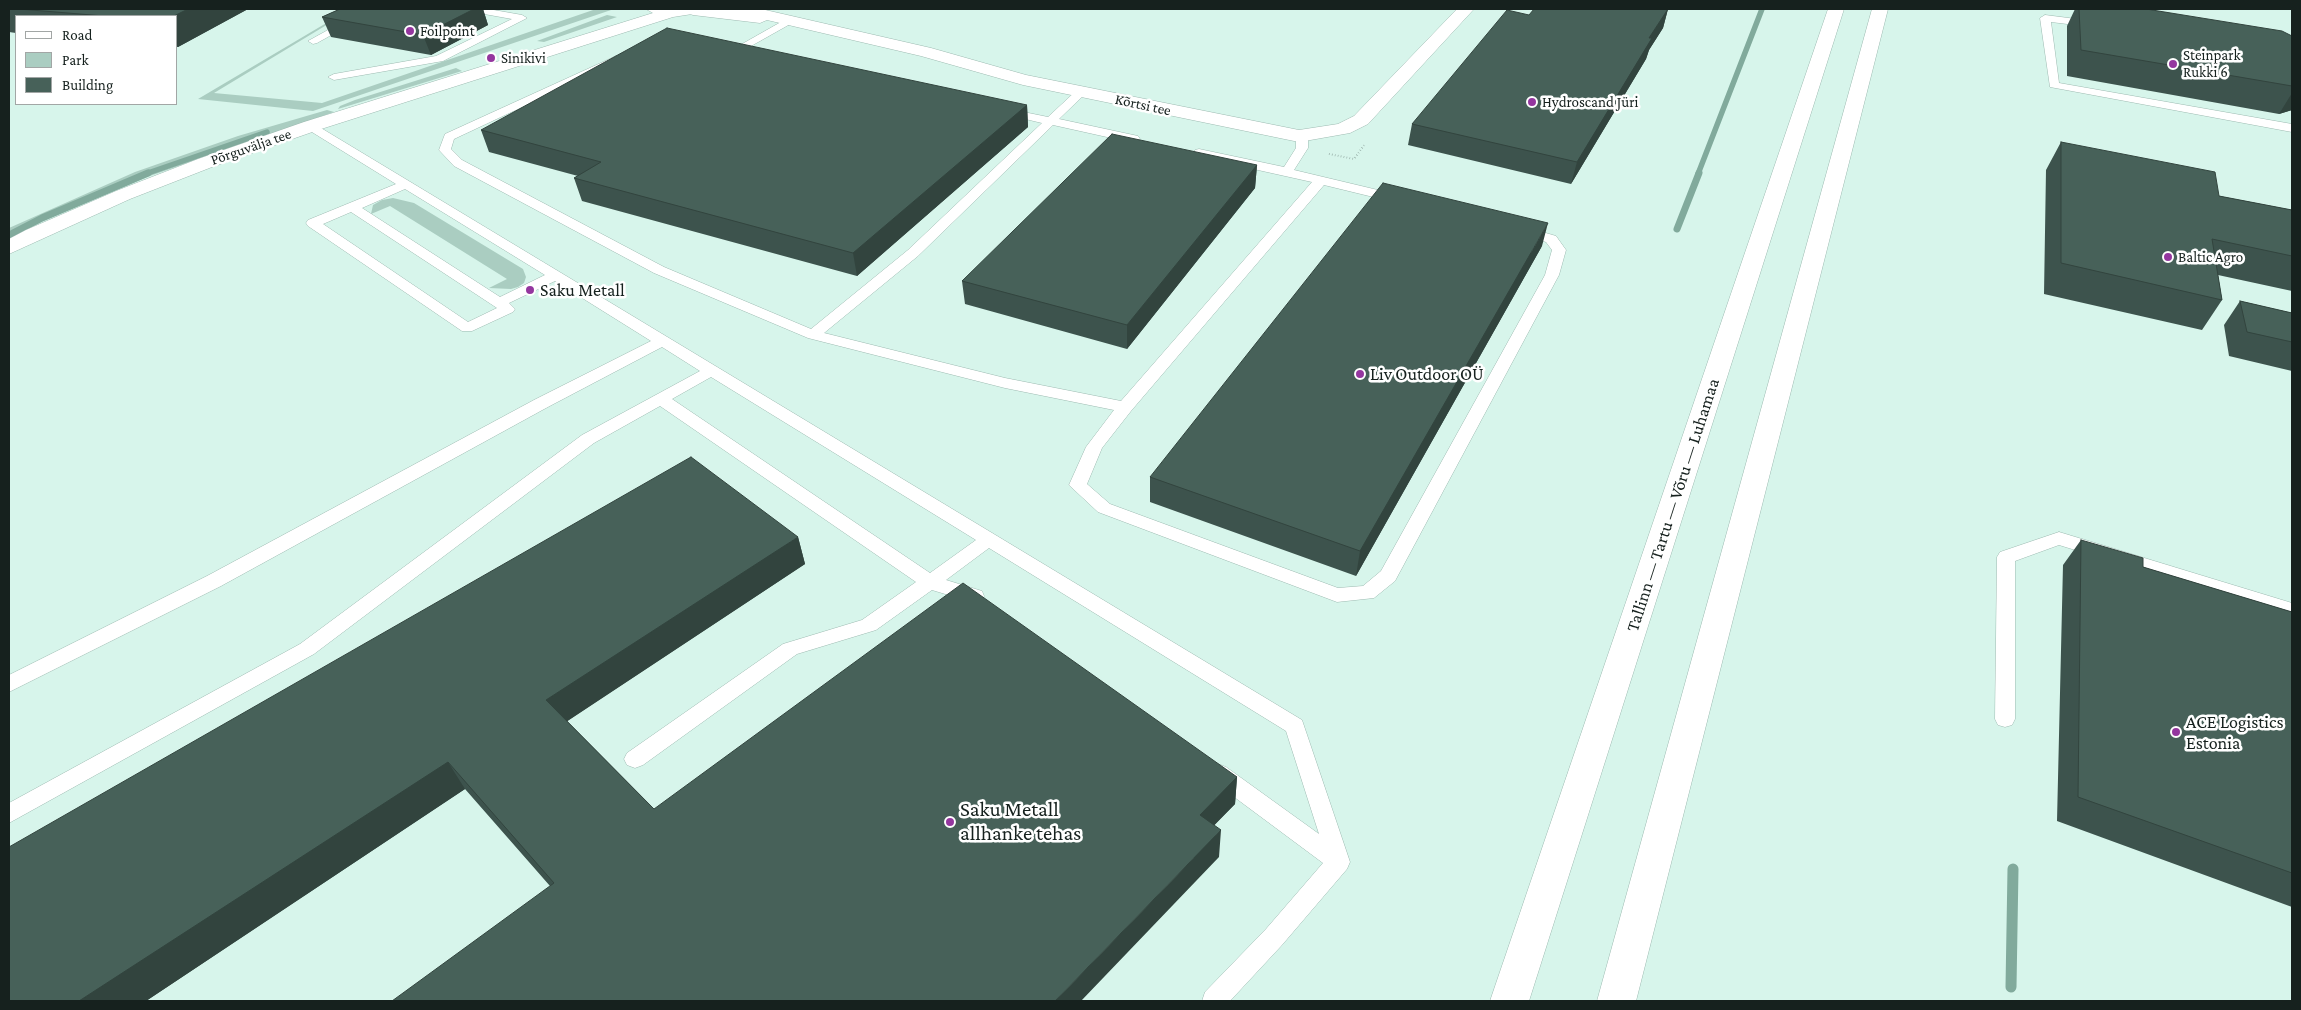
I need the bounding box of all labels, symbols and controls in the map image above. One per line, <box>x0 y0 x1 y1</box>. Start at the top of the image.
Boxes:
legend <box>15 15 178 105</box>
place label: Foilpoint <box>420 22 475 40</box>
marker: Foilpoint <box>404 25 416 37</box>
text: Road <box>62 27 92 43</box>
place label: Steinpark Rukki 6 <box>2183 46 2241 81</box>
place label: Sinikivi <box>501 49 546 67</box>
text: Park <box>62 52 89 68</box>
marker: Sinikivi <box>485 52 497 64</box>
marker: Steinpark Rukki 6 <box>2167 58 2179 70</box>
text: Building <box>62 77 113 93</box>
street label: Kõrtsi tee <box>1113 90 1173 120</box>
place label: Hydroscand Jüri <box>1542 93 1639 111</box>
marker: Hydroscand Jüri <box>1526 96 1538 108</box>
street label: Põrguvälja tee <box>208 125 294 169</box>
place label: Baltic Agro <box>2178 248 2243 266</box>
marker: Baltic Agro <box>2162 251 2174 263</box>
place label: Saku Metall <box>540 279 625 301</box>
marker: Saku Metall <box>524 284 536 296</box>
place label: Liv Outdoor OÜ <box>1370 363 1484 385</box>
marker: Liv Outdoor OÜ <box>1354 368 1366 380</box>
street label: Tallinn — Tartu — Võru — Luhamaa <box>1622 375 1724 635</box>
place label: ACE Logistics Estonia <box>2186 711 2284 754</box>
marker: ACE Logistics Estonia <box>2170 726 2182 738</box>
place label: Saku Metall allhanke tehas <box>960 797 1081 847</box>
marker: Saku Metall allhanke tehas <box>944 816 956 828</box>

